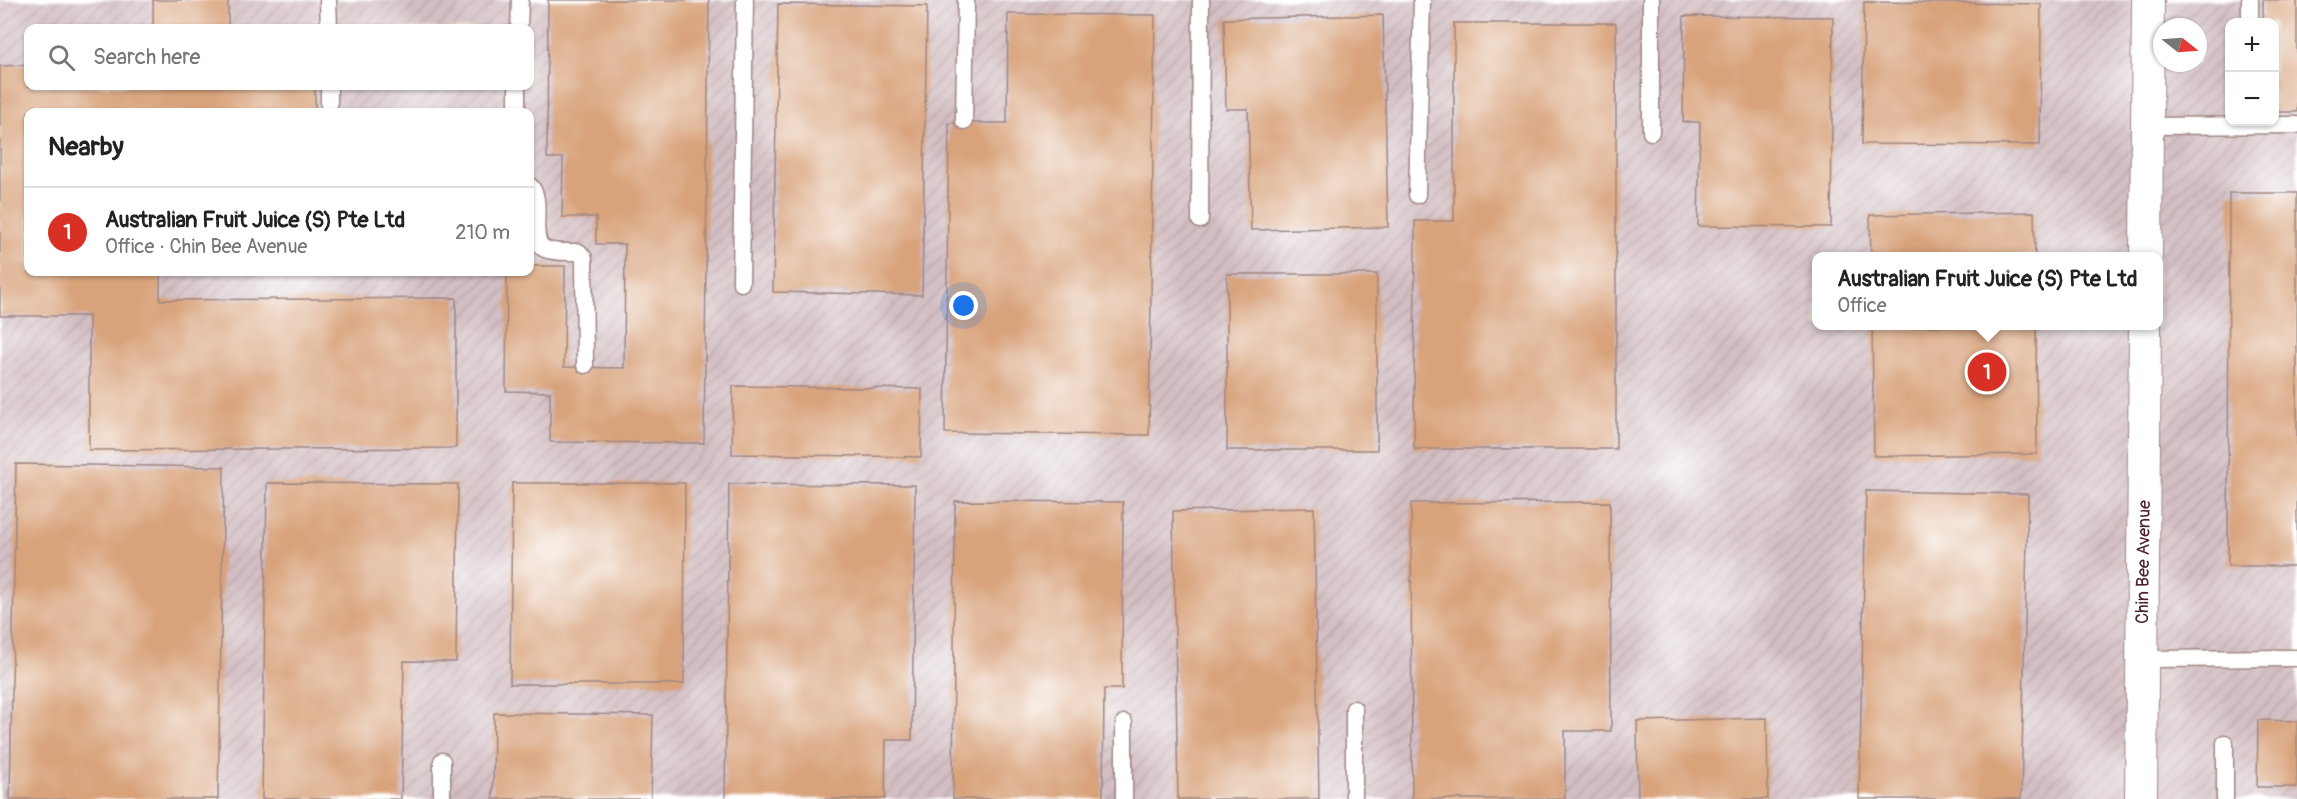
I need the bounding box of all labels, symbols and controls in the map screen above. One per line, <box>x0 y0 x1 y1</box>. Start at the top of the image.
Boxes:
north arrow <box>2153 18 2207 72</box>
map controls <box>2225 18 2279 126</box>
button: + <box>2225 18 2279 72</box>
search box <box>24 24 534 90</box>
icon: search <box>45 41 78 74</box>
text: Search here <box>93 43 200 71</box>
button: − <box>2225 72 2279 126</box>
text: Nearby <box>48 131 124 163</box>
text: Australian Fruit Juice (S) Pte Ltd <box>105 206 405 234</box>
text: 1 <box>64 220 71 245</box>
text: 210 m <box>455 220 510 245</box>
text: Office · Chin Bee Avenue <box>105 234 307 259</box>
popup <box>1812 252 2163 330</box>
text: Australian Fruit Juice (S) Pte Ltd <box>1837 265 2138 293</box>
your location <box>949 291 978 320</box>
text: Office <box>1837 293 1887 318</box>
pin: 1 <box>1968 350 2006 394</box>
street label: Chin Bee Avenue <box>2131 500 2156 624</box>

